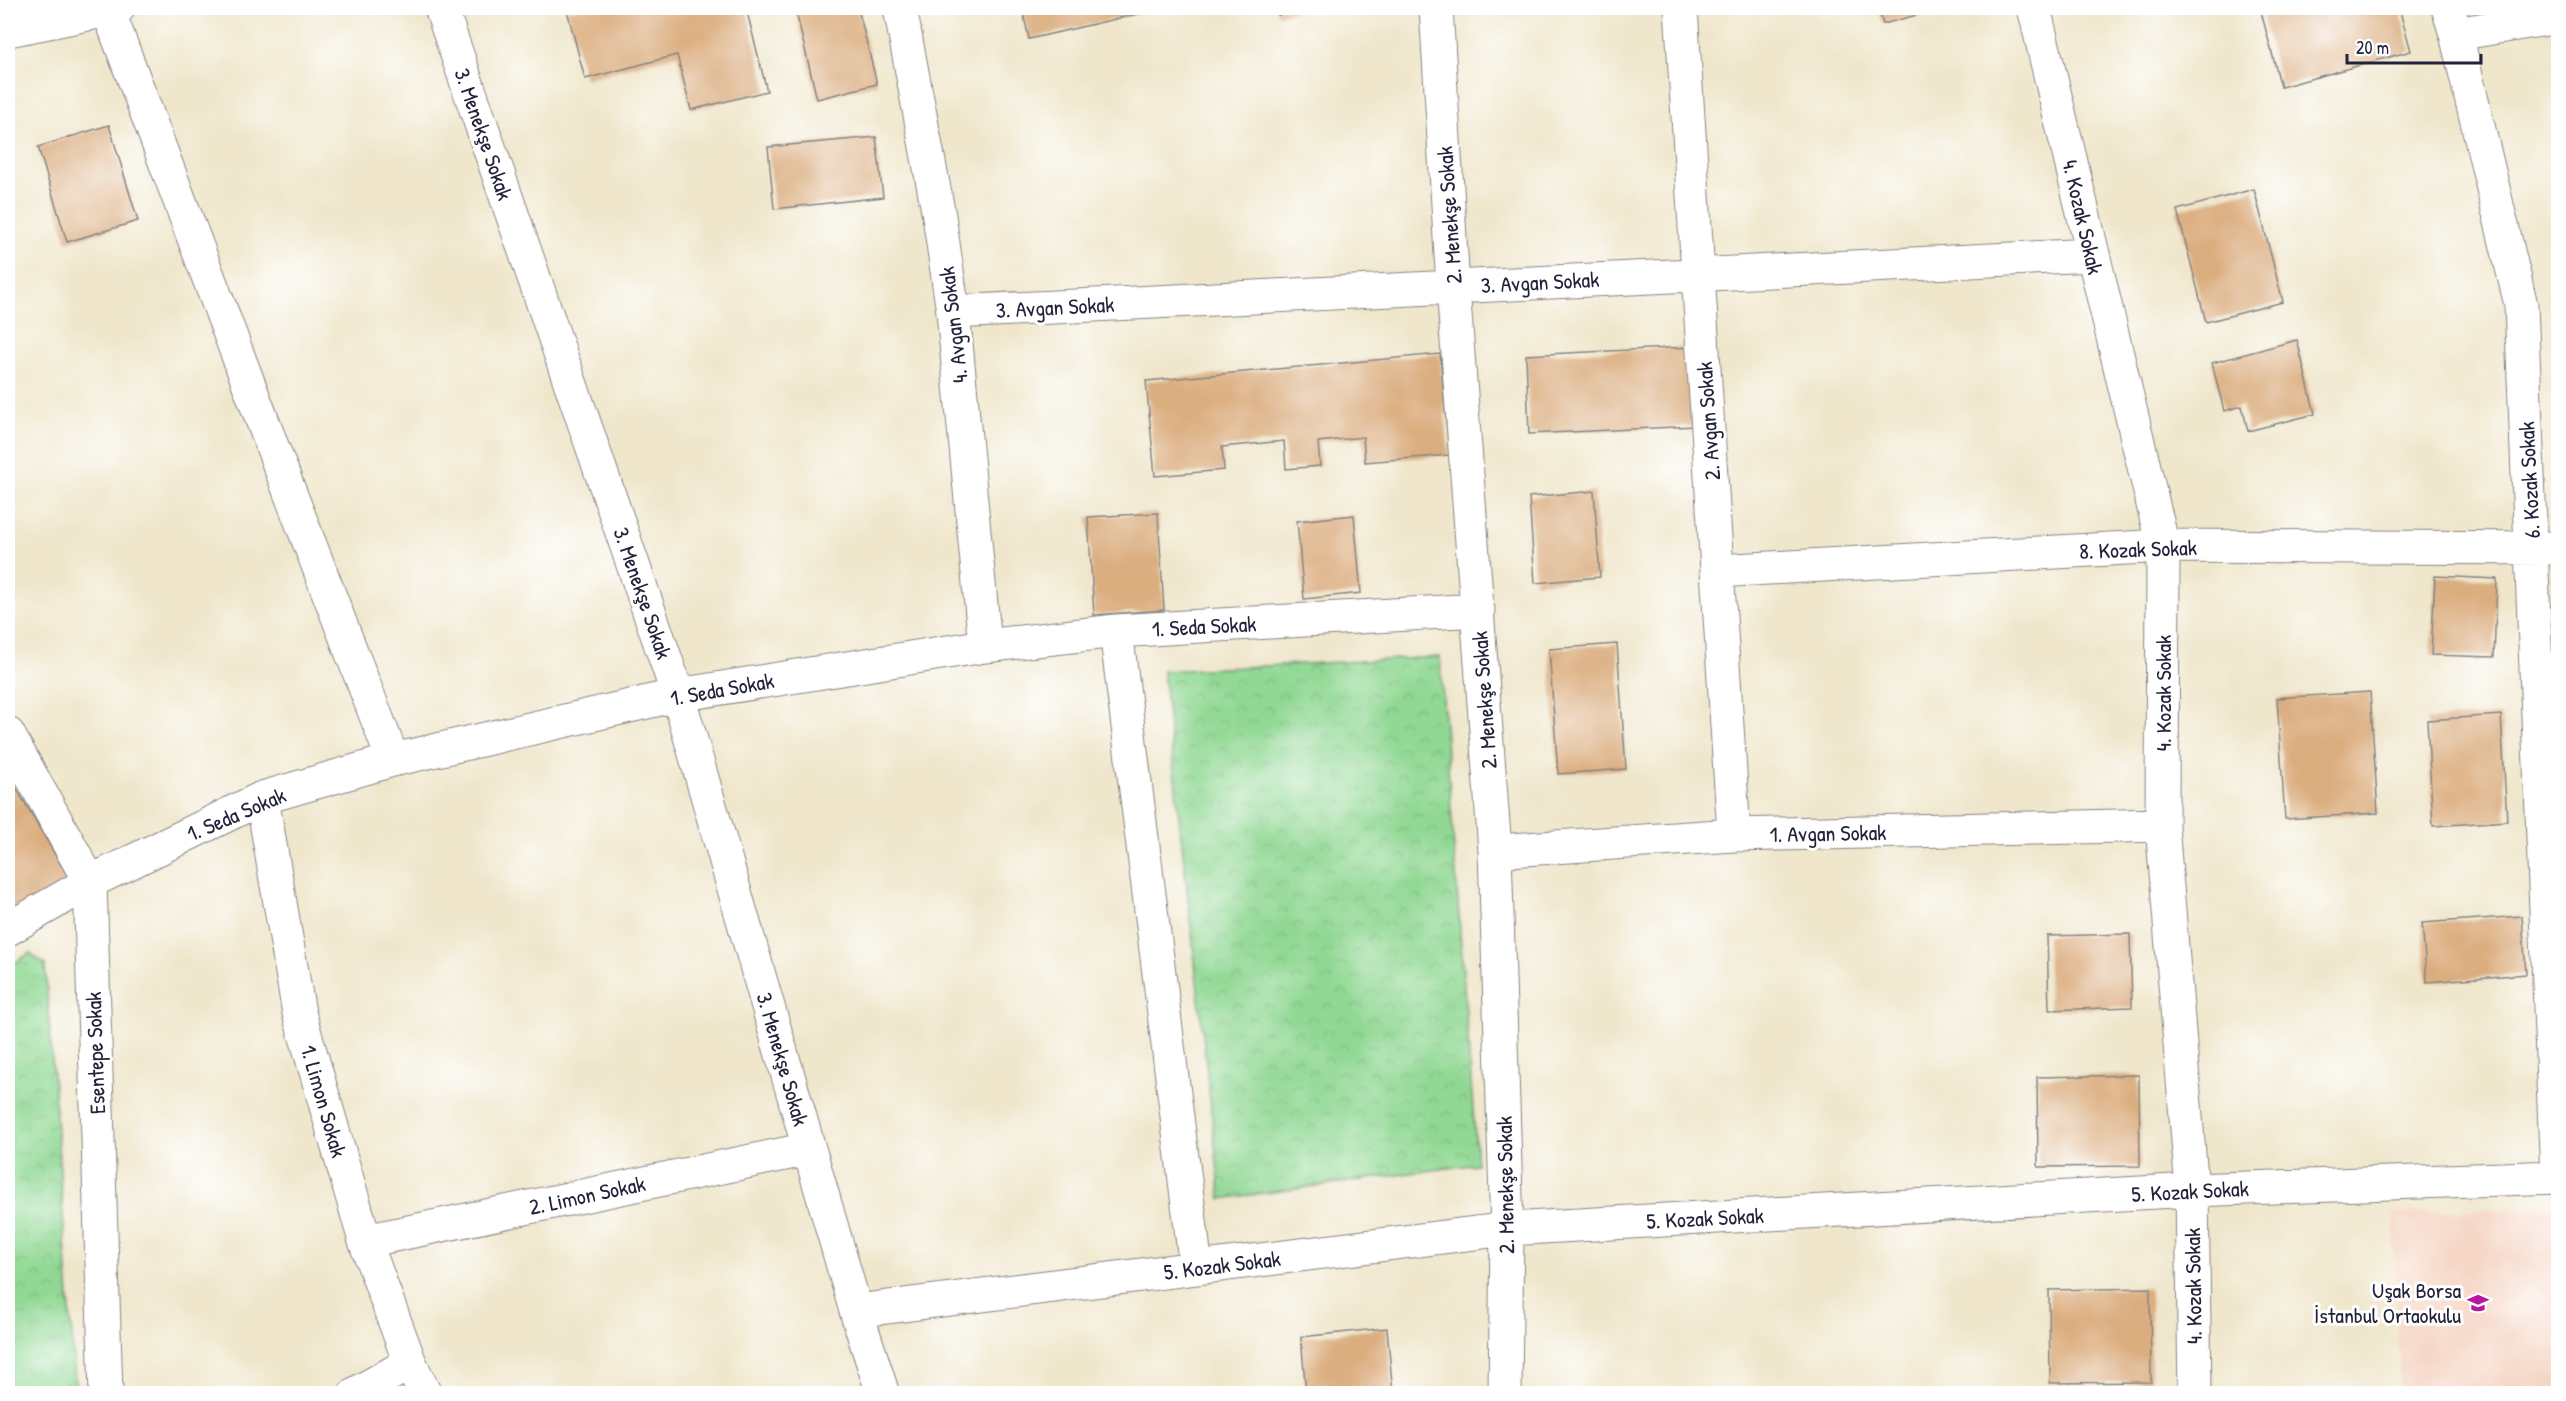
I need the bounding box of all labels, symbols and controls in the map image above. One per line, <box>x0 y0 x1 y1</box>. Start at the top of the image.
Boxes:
scale bar <box>2347 27 2480 65</box>
text: 20 m <box>2356 35 2389 60</box>
street label: 3. Menekşe Sokak <box>447 64 521 204</box>
street label: 2. Menekşe Sokak <box>1429 145 1469 285</box>
street label: 4. Kozak Sokak <box>2055 157 2111 277</box>
street label: 3. Avgan Sokak <box>1480 264 1600 300</box>
street label: 4. Avgan Sokak <box>931 265 975 385</box>
street label: 3. Avgan Sokak <box>995 289 1115 325</box>
street label: 2. Avgan Sokak <box>1689 361 1727 481</box>
street label: 6. Kozak Sokak <box>2511 421 2547 539</box>
street label: 3. Menekşe Sokak <box>606 523 680 663</box>
street label: 8. Kozak Sokak <box>2079 532 2197 566</box>
street label: 1. Seda Sokak <box>1151 608 1257 644</box>
street label: 2. Menekşe Sokak <box>1464 630 1504 770</box>
street label: 4. Kozak Sokak <box>2148 635 2178 751</box>
street label: 1. Seda Sokak <box>668 665 776 713</box>
street label: 1. Seda Sokak <box>182 780 290 848</box>
street label: 1. Avgan Sokak <box>1769 817 1887 849</box>
street label: 3. Menekşe Sokak <box>750 989 816 1129</box>
street label: Esentepe Sokak <box>78 991 112 1115</box>
street label: 1. Limon Sokak <box>294 1041 354 1161</box>
street label: 2. Menekşe Sokak <box>1489 1116 1521 1254</box>
street label: 2. Limon Sokak <box>526 1168 648 1222</box>
street label: 5. Kozak Sokak <box>2131 1173 2249 1209</box>
street label: 5. Kozak Sokak <box>1646 1200 1764 1236</box>
street label: 4. Kozak Sokak <box>2177 1228 2209 1344</box>
street label: 5. Kozak Sokak <box>1162 1243 1282 1287</box>
place label: Uşak Borsa İstanbul Ortaokulu <box>2314 1275 2461 1330</box>
school or university icon: Uşak Borsa İstanbul Ortaokulu <box>2466 1291 2490 1315</box>

